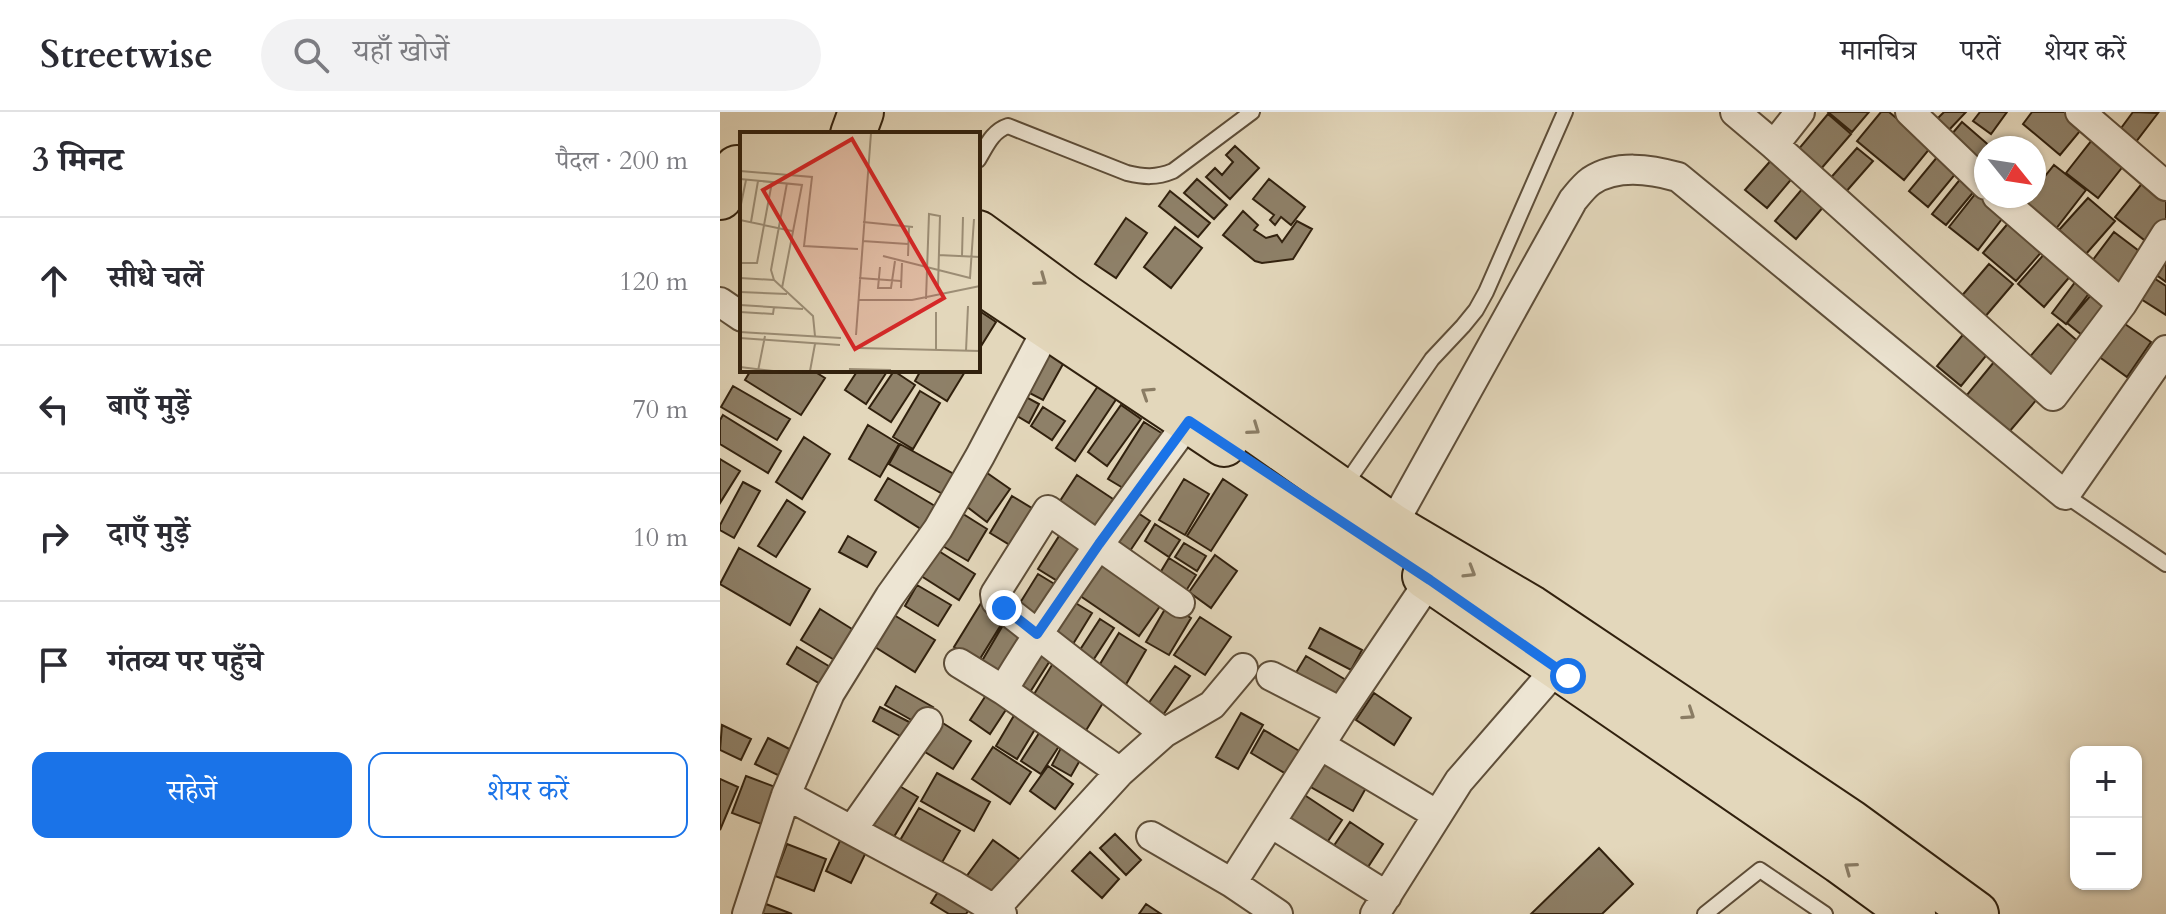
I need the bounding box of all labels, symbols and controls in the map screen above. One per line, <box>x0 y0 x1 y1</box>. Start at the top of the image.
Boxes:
search box <box>261 19 821 91</box>
text: Streetwise <box>40 29 213 81</box>
text: यहाँ खोजें <box>353 31 449 72</box>
text: मानचित्र <box>1840 32 1916 70</box>
text: परतें <box>1960 32 2000 70</box>
text: शेयर करें <box>2044 32 2126 70</box>
icon: search <box>289 33 333 77</box>
inset map <box>740 132 980 372</box>
north arrow <box>1974 136 2046 208</box>
text: 3 मिनट <box>32 137 123 183</box>
text: पैदल · 200 m <box>556 143 688 178</box>
text: सीधे चलें <box>108 257 203 298</box>
icon: ahead <box>32 259 76 303</box>
text: 120 m <box>619 264 688 299</box>
one-way arrow <box>1032 270 1047 284</box>
text: बाएँ मुड़ें <box>108 385 190 426</box>
icon: left <box>32 387 76 431</box>
one-way arrow <box>1142 388 1156 403</box>
text: 70 m <box>632 392 688 427</box>
one-way arrow <box>1245 419 1259 434</box>
text: दाएँ मुड़ें <box>108 513 190 554</box>
icon: right <box>32 515 76 559</box>
text: 10 m <box>632 520 688 555</box>
one-way arrow <box>1462 562 1476 578</box>
route end <box>986 590 1022 626</box>
text: गंतव्य पर पहुँचे <box>108 641 263 682</box>
icon: arrive <box>32 643 76 687</box>
route start <box>1550 658 1586 694</box>
one-way arrow <box>1680 704 1694 719</box>
map controls <box>2070 746 2142 890</box>
button: + <box>2070 746 2142 818</box>
button: सहेजें <box>32 752 352 838</box>
button: शेयर करें <box>368 752 688 838</box>
button: − <box>2070 818 2142 890</box>
one-way arrow <box>1844 864 1858 878</box>

